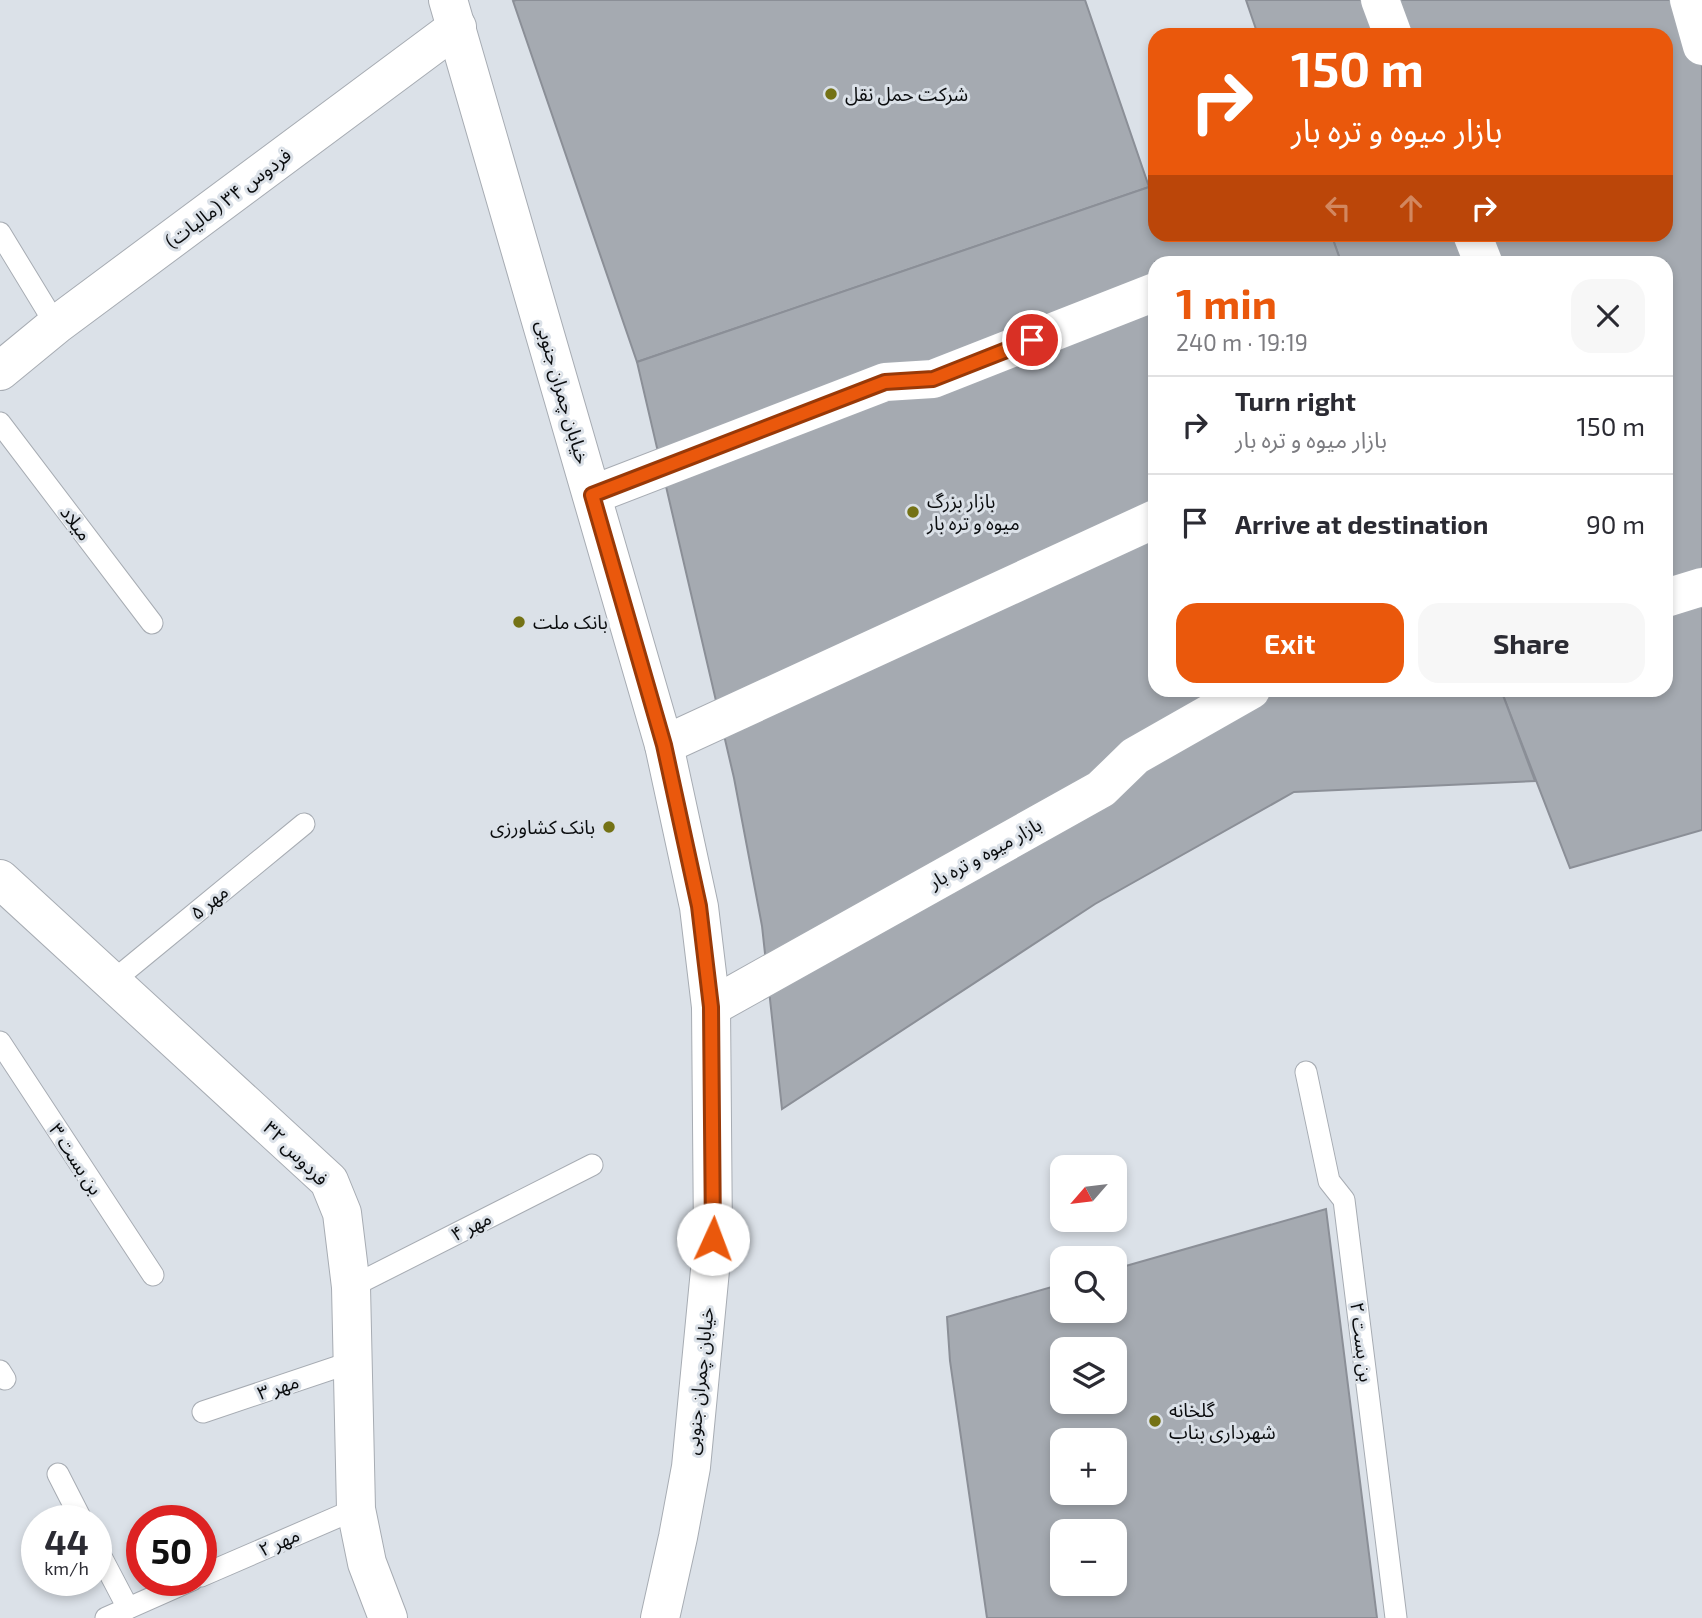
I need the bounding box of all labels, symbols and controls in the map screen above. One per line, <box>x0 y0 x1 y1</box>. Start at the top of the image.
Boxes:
text: 150 m <box>1291 38 1424 97</box>
icon: right <box>1176 56 1267 147</box>
place label: شرکت حمل نقل <box>845 82 968 106</box>
marker: شرکت حمل نقل <box>823 86 839 102</box>
text: بازار میوه و تره بار <box>1291 110 1502 148</box>
street label: فردوس ۳۴ (مالیات) <box>160 143 296 253</box>
icon: left <box>1319 189 1357 227</box>
icon: ahead <box>1392 189 1430 227</box>
icon: right <box>1465 189 1503 227</box>
text: 1 min <box>1176 277 1277 327</box>
button: close <box>1571 279 1645 353</box>
pin <box>1002 310 1062 370</box>
street label: خیابان چمران جنوبی <box>530 317 595 467</box>
icon: arrive <box>1013 321 1051 359</box>
text: 240 m · 19:19 <box>1176 328 1308 356</box>
text: Turn right <box>1235 385 1356 416</box>
icon: right <box>1176 406 1214 444</box>
text: 150 m <box>1576 410 1645 441</box>
text: بازار میوه و تره بار <box>1235 425 1387 453</box>
place label: بازار بزرگ میوه و تره بار <box>926 489 1020 535</box>
street label: میلاد <box>56 501 97 545</box>
marker: بازار بزرگ میوه و تره بار <box>905 504 921 520</box>
icon: arrive <box>1176 504 1214 542</box>
text: Arrive at destination <box>1235 508 1488 539</box>
text: 90 m <box>1586 508 1645 539</box>
button: Exit <box>1176 603 1404 683</box>
button: Share <box>1418 603 1645 683</box>
place label: بانک ملت <box>533 610 608 633</box>
marker: بانک ملت <box>511 614 527 630</box>
street label: بازار میوه و تره بار <box>923 812 1046 894</box>
place label: بانک کشاورزی <box>490 815 595 839</box>
marker: بانک کشاورزی <box>601 819 617 835</box>
street label: مهر ۵ <box>185 879 233 925</box>
street label: فردوس ۳۲ <box>259 1116 333 1190</box>
street label: بن بست ۳ <box>44 1119 108 1199</box>
north arrow <box>1050 1155 1127 1232</box>
map controls <box>1050 1155 1127 1596</box>
position arrow <box>676 1202 750 1276</box>
street label: مهر ۴ <box>447 1206 495 1246</box>
button: search <box>1050 1246 1127 1323</box>
street label: بن بست ۲ <box>1345 1301 1379 1383</box>
street label: خیابان چمران جنوبی <box>679 1306 720 1456</box>
button: layers <box>1050 1337 1127 1414</box>
street label: مهر ۳ <box>254 1369 302 1405</box>
place label: گلخانه شهرداری بناب <box>1169 1398 1276 1444</box>
marker: گلخانه شهرداری بناب <box>1147 1413 1163 1429</box>
button: + <box>1050 1428 1127 1505</box>
speed limit sign: 50 <box>126 1505 217 1596</box>
button: − <box>1050 1519 1127 1596</box>
text: 44 <box>44 1520 89 1562</box>
street label: مهر ۲ <box>255 1522 303 1562</box>
text: km/h <box>44 1557 89 1579</box>

